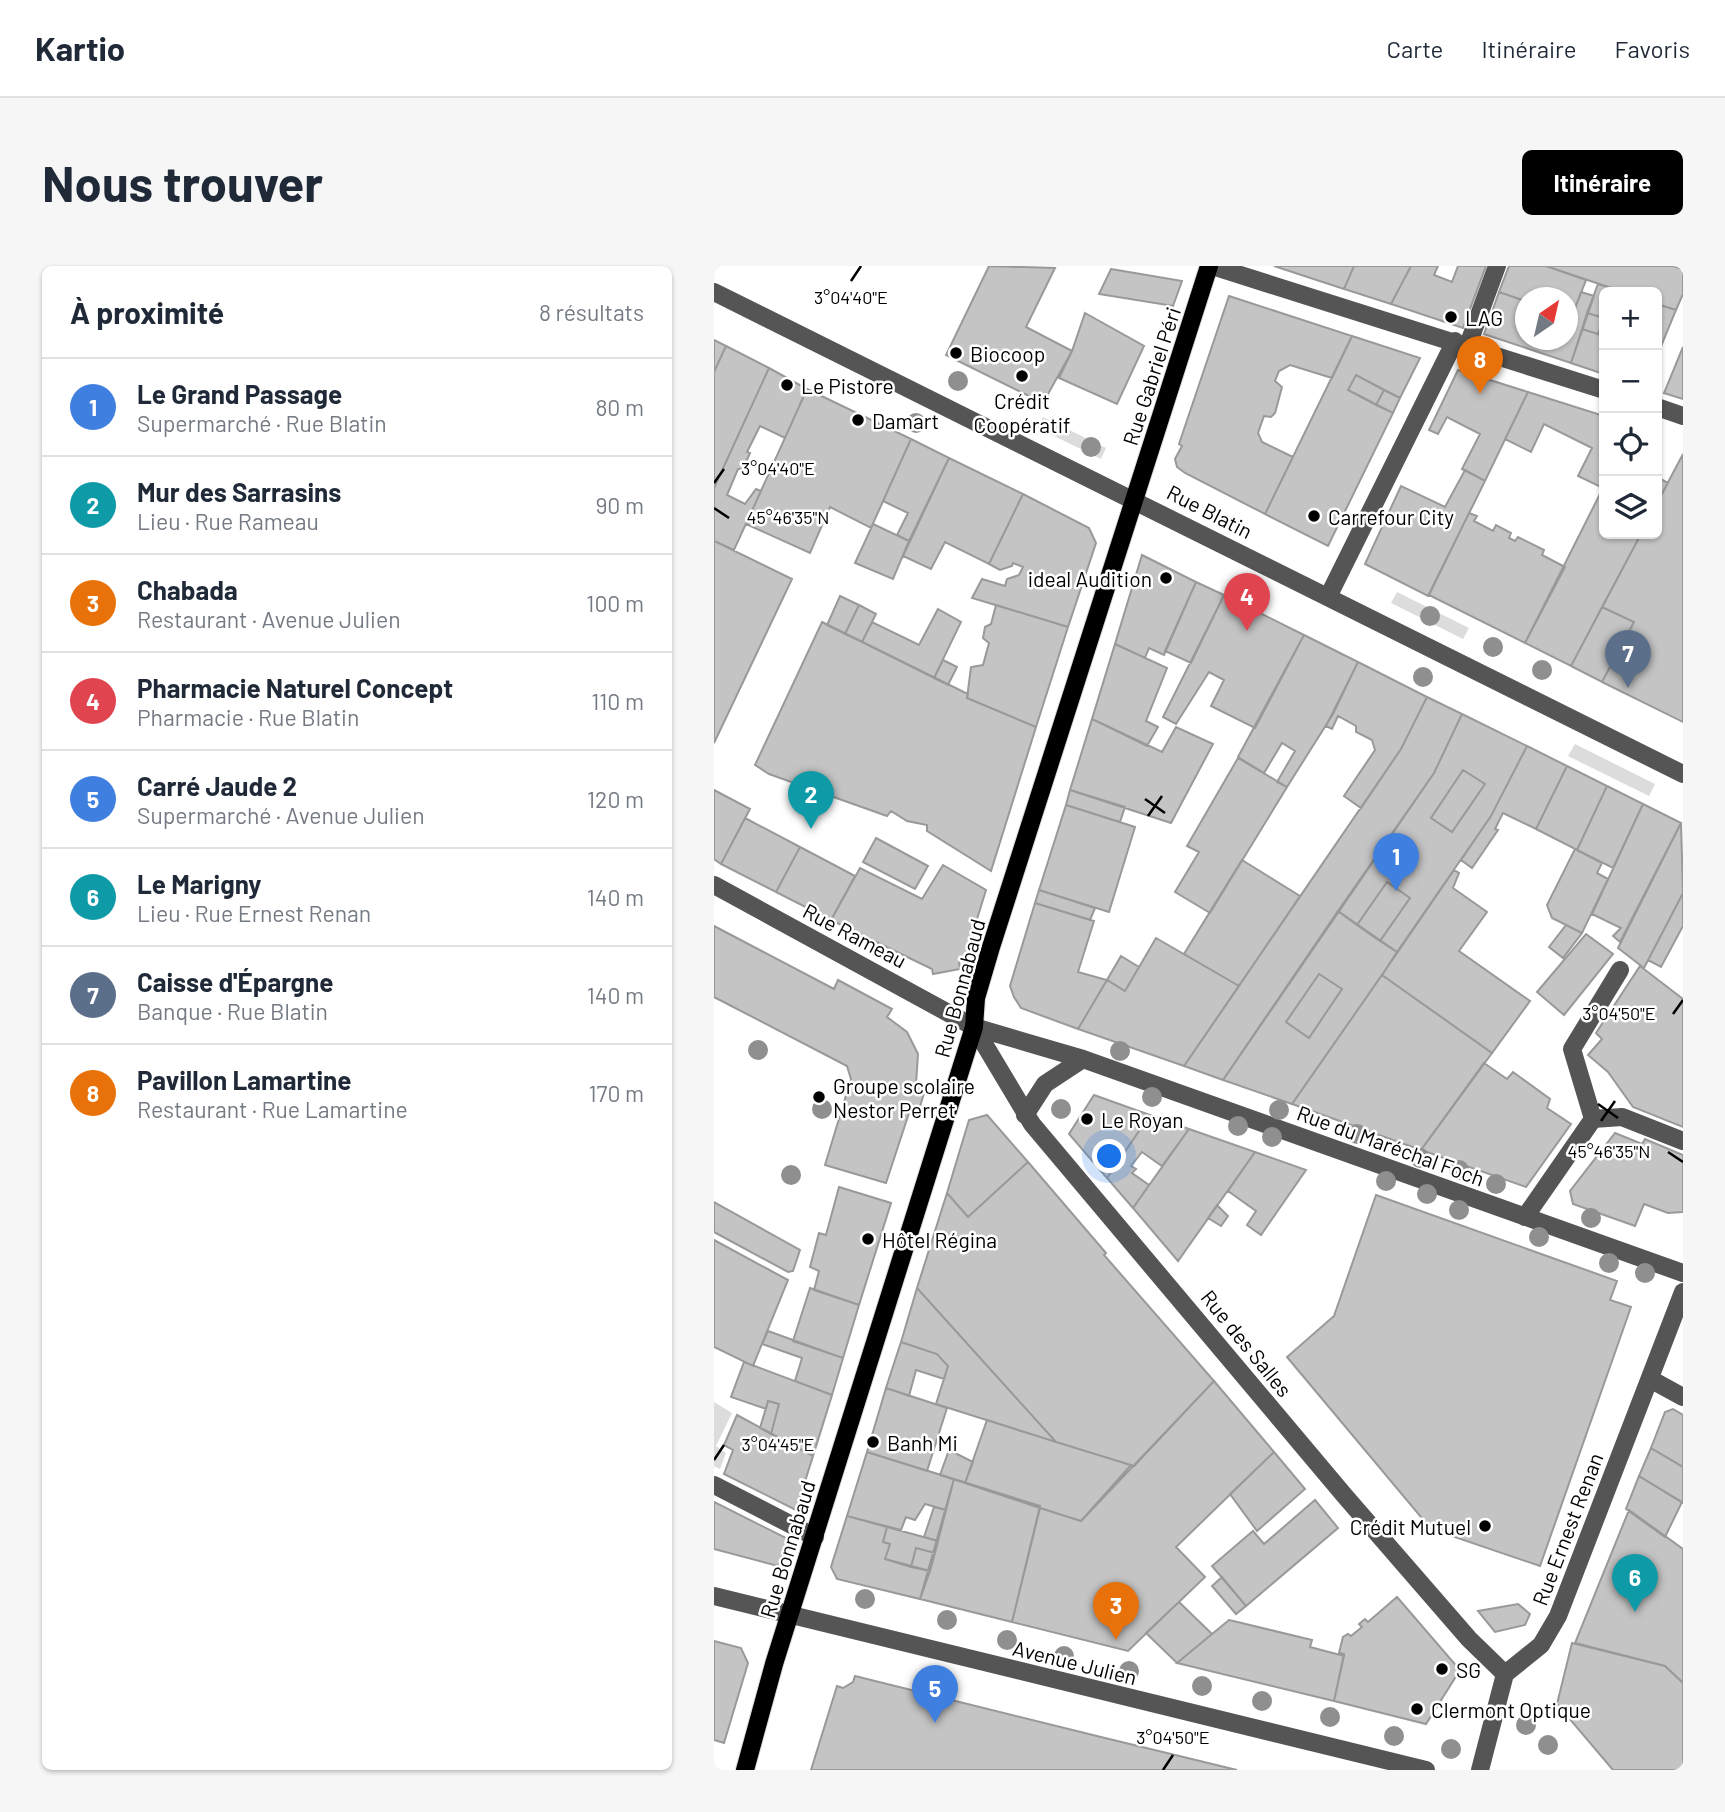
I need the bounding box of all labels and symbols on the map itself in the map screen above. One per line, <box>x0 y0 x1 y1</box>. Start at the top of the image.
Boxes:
text: 3°04'40"E <box>814 286 888 308</box>
north arrow <box>1515 287 1578 350</box>
street label: Rue Gabriel Péri <box>1117 304 1185 448</box>
place label: LAG <box>1465 305 1503 330</box>
marker: LAG <box>1443 309 1459 325</box>
pin: 8 <box>1457 336 1503 394</box>
place label: Biocoop <box>970 341 1045 366</box>
marker: Biocoop <box>948 345 964 361</box>
marker: Crédit Coopératif <box>1014 368 1030 384</box>
place label: Le Pistore <box>801 373 894 398</box>
marker: Le Pistore <box>779 377 795 393</box>
place label: Crédit Coopératif <box>974 388 1070 437</box>
place label: Damart <box>872 408 939 433</box>
marker: Damart <box>850 412 866 428</box>
text: 3°04'40"E <box>741 457 815 479</box>
street label: Rue Blatin <box>1163 479 1257 543</box>
place label: Carrefour City <box>1328 504 1454 529</box>
text: 45°46'35"N <box>746 506 830 528</box>
marker: Carrefour City <box>1306 508 1322 524</box>
place label: ideal Audition <box>1028 566 1152 591</box>
marker: ideal Audition <box>1158 570 1174 586</box>
pin: 4 <box>1224 573 1270 631</box>
pin: 7 <box>1605 630 1651 688</box>
pin: 2 <box>788 771 834 829</box>
pin: 1 <box>1373 833 1419 891</box>
street label: Rue Rameau <box>799 897 911 973</box>
street label: Rue Bonnabaud <box>928 916 990 1060</box>
text: 3°04'50"E <box>1582 1002 1656 1024</box>
place label: Groupe scolaire Nestor Perret <box>833 1073 975 1122</box>
marker: Groupe scolaire Nestor Perret <box>811 1089 827 1105</box>
street label: Rue du Maréchal Foch <box>1294 1099 1488 1191</box>
place label: Le Royan <box>1101 1107 1184 1132</box>
marker: Le Royan <box>1079 1111 1095 1127</box>
your location <box>1092 1139 1126 1173</box>
text: 45°46'35"N <box>1567 1140 1651 1162</box>
place label: Hôtel Régina <box>882 1227 997 1252</box>
marker: Hôtel Régina <box>860 1231 876 1247</box>
street label: Rue des Salles <box>1196 1285 1298 1401</box>
place label: Banh Mi <box>887 1430 958 1455</box>
text: 3°04'45"E <box>742 1433 814 1455</box>
marker: Banh Mi <box>865 1434 881 1450</box>
street label: Rue Ernest Renan <box>1526 1449 1608 1609</box>
street label: Rue Bonnabaud <box>754 1477 820 1621</box>
place label: Crédit Mutuel <box>1350 1514 1471 1539</box>
marker: Crédit Mutuel <box>1477 1518 1493 1534</box>
pin: 6 <box>1612 1554 1658 1612</box>
pin: 3 <box>1093 1582 1139 1640</box>
street label: Avenue Julien <box>1010 1635 1140 1689</box>
place label: SG <box>1456 1657 1481 1682</box>
marker: SG <box>1434 1661 1450 1677</box>
pin: 5 <box>912 1665 958 1723</box>
place label: Clermont Optique <box>1431 1697 1591 1722</box>
marker: Clermont Optique <box>1409 1701 1425 1717</box>
text: 3°04'50"E <box>1136 1726 1210 1748</box>

